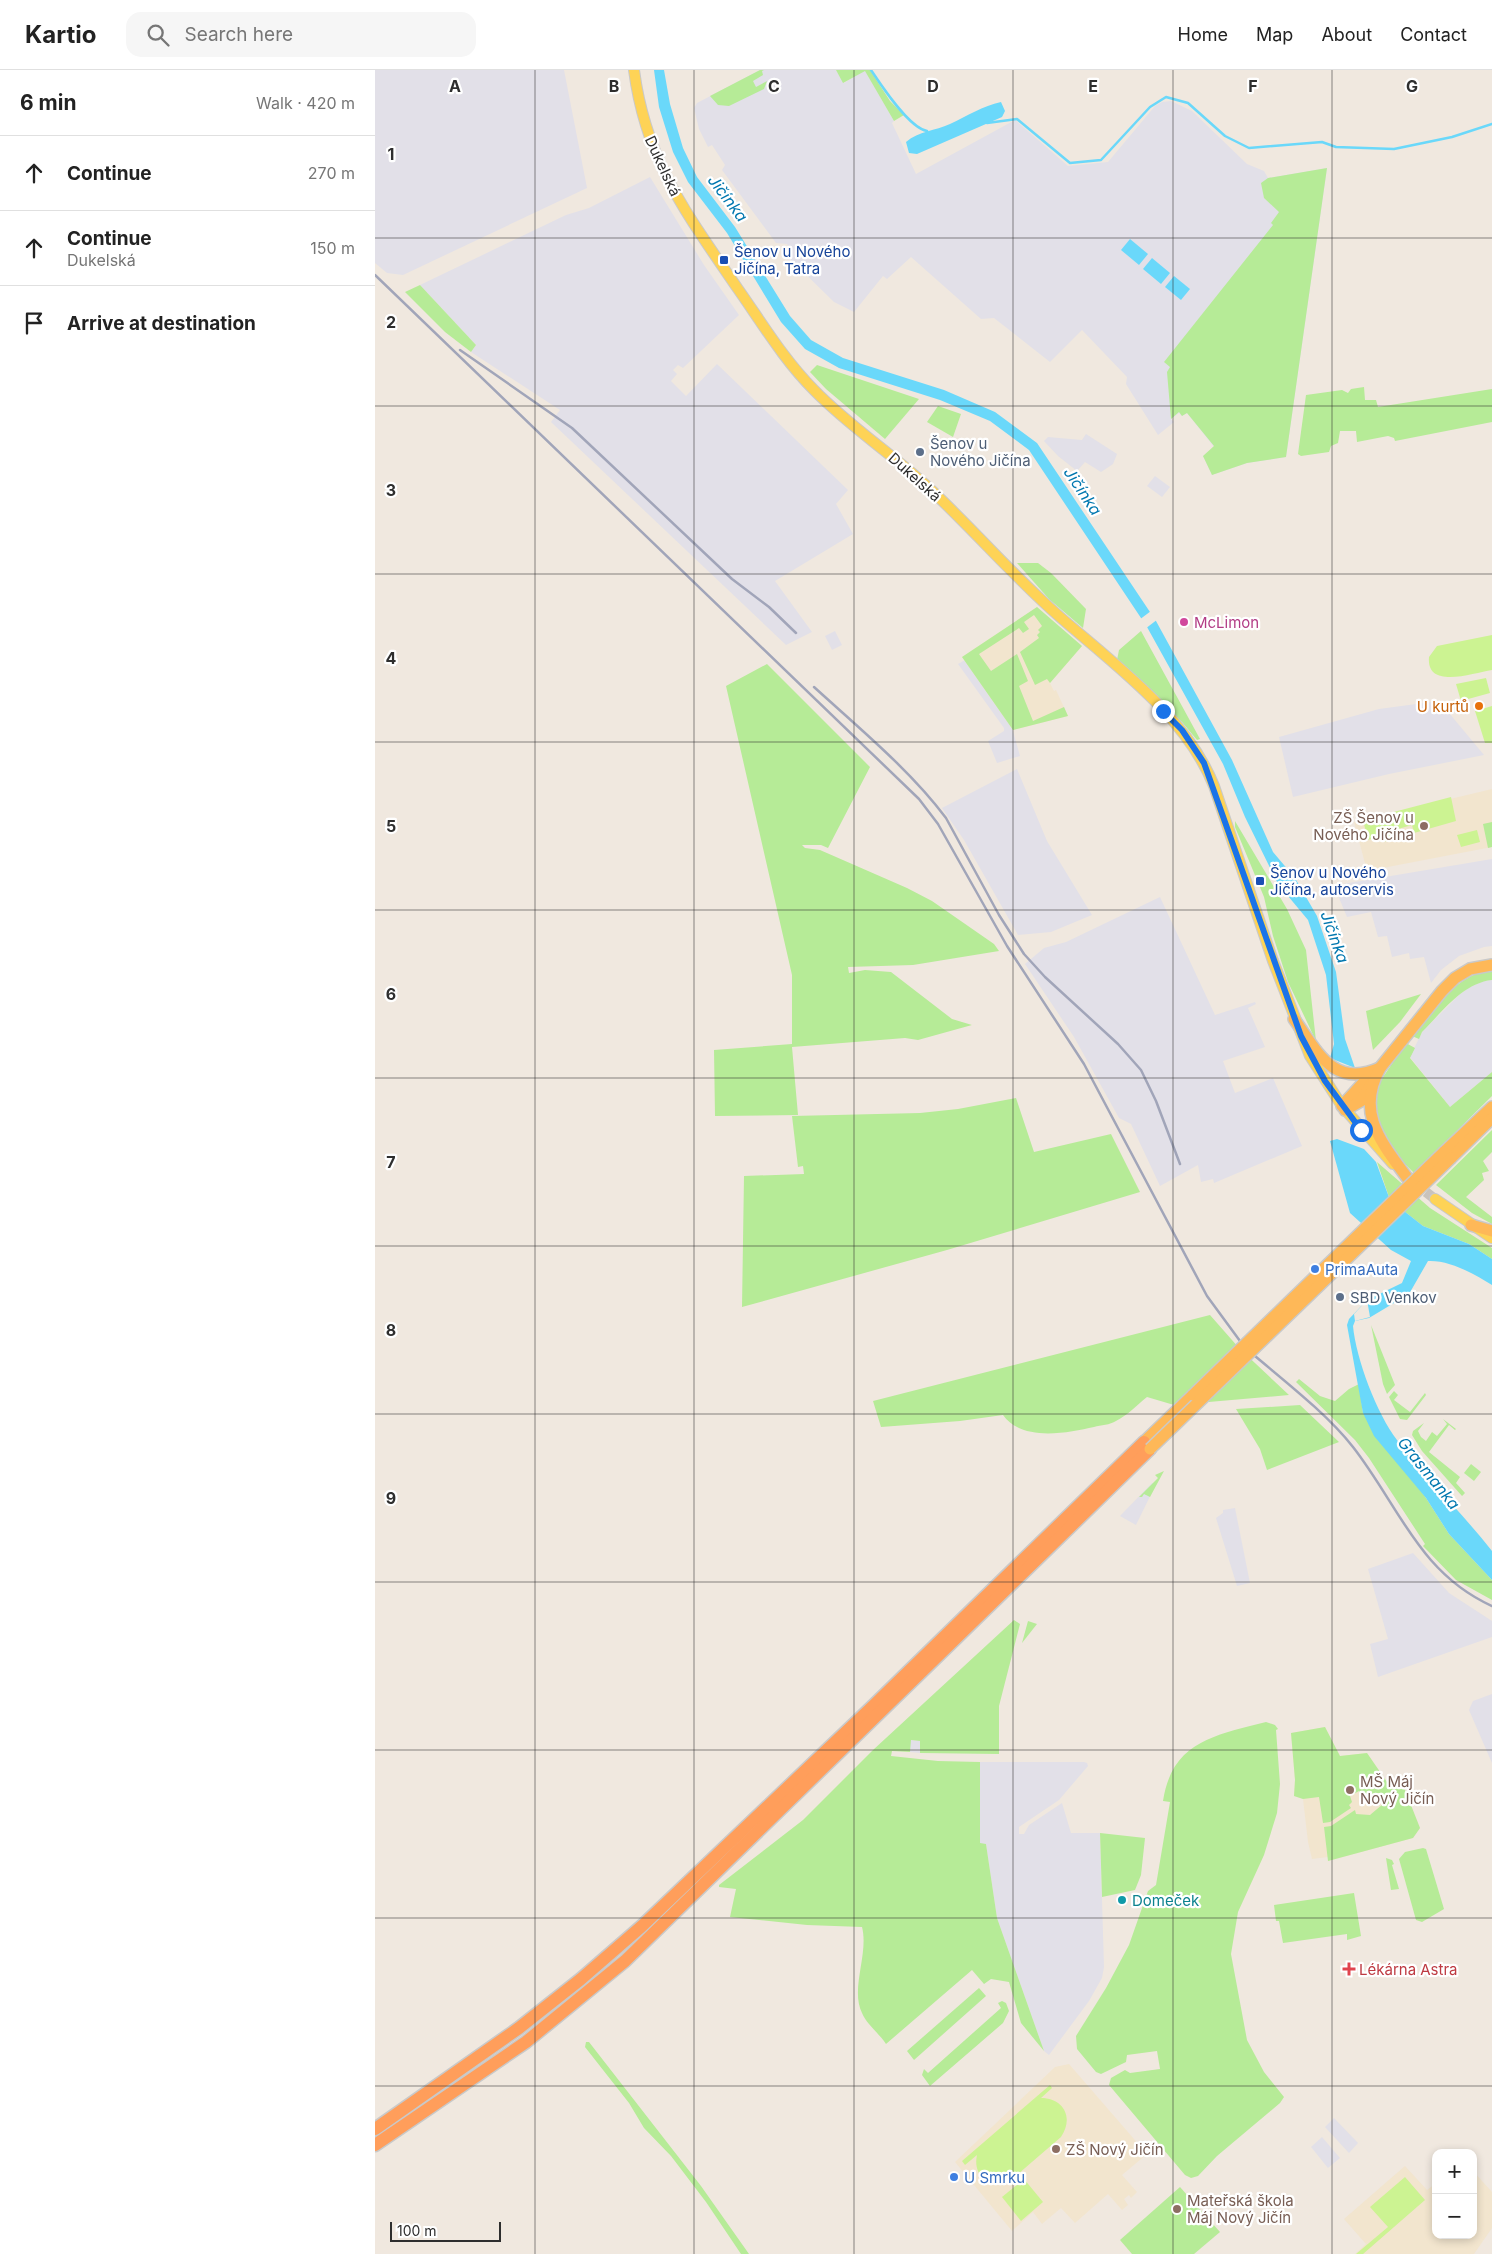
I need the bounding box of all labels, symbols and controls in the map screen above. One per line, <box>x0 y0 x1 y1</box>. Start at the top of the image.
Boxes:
search box <box>126 12 476 57</box>
text: Kartio <box>25 20 96 49</box>
icon: search <box>144 21 172 49</box>
text: Search here <box>184 23 293 46</box>
text: Home <box>1178 24 1228 45</box>
text: Map <box>1256 24 1293 45</box>
text: About <box>1321 24 1372 45</box>
text: Contact <box>1400 24 1467 45</box>
text: A <box>449 76 461 96</box>
text: B <box>609 76 619 96</box>
text: C <box>768 76 780 96</box>
text: D <box>927 76 939 96</box>
text: E <box>1088 76 1098 96</box>
text: F <box>1248 76 1258 96</box>
text: G <box>1406 76 1418 96</box>
text: 6 min <box>20 90 77 115</box>
text: Walk · 420 m <box>256 93 355 113</box>
street label: Dukelská <box>641 133 685 199</box>
text: 1 <box>388 144 394 164</box>
icon: ahead <box>20 159 48 187</box>
text: Continue <box>67 162 152 185</box>
text: 270 m <box>308 163 355 183</box>
water label: Jičínka <box>704 171 752 226</box>
text: Continue <box>67 227 152 250</box>
icon: ahead <box>20 234 48 262</box>
text: 150 m <box>310 238 355 258</box>
place label: Šenov u Nového Jičína, Tatra <box>734 242 850 278</box>
text: Dukelská <box>67 250 136 270</box>
marker: Šenov u Nového Jičína, Tatra <box>718 254 730 266</box>
icon: arrive <box>20 309 48 337</box>
text: Arrive at destination <box>67 312 256 335</box>
text: 2 <box>386 312 396 332</box>
place label: Šenov u Nového Jičína <box>930 434 1031 470</box>
marker: Šenov u Nového Jičína <box>914 446 926 458</box>
street label: Dukelská <box>885 448 945 506</box>
water label: Jičínka <box>1060 463 1106 519</box>
text: 3 <box>386 480 396 500</box>
place label: McLimon <box>1194 613 1259 632</box>
marker: McLimon <box>1178 616 1190 628</box>
text: 4 <box>386 648 397 668</box>
place label: U kurtů <box>1417 697 1469 716</box>
route end <box>1152 700 1175 723</box>
marker: U kurtů <box>1473 700 1485 712</box>
place label: ZŠ Šenov u Nového Jičína <box>1313 808 1414 844</box>
text: 5 <box>386 816 396 836</box>
marker: ZŠ Šenov u Nového Jičína <box>1418 820 1430 832</box>
place label: Šenov u Nového Jičína, autoservis <box>1270 863 1394 899</box>
marker: Šenov u Nového Jičína, autoservis <box>1254 875 1266 887</box>
water label: Jičínka <box>1316 908 1354 966</box>
text: 6 <box>386 984 396 1004</box>
route start <box>1350 1119 1373 1142</box>
text: 7 <box>386 1152 396 1172</box>
place label: PrimaAuta <box>1325 1260 1398 1279</box>
marker: PrimaAuta <box>1309 1263 1321 1275</box>
place label: SBD Venkov <box>1350 1288 1437 1307</box>
marker: SBD Venkov <box>1334 1291 1346 1303</box>
text: 8 <box>386 1320 396 1340</box>
water label: Grasmanka <box>1394 1433 1464 1513</box>
text: 9 <box>386 1488 396 1508</box>
place label: MŠ Máj Nový Jičín <box>1360 1772 1434 1808</box>
marker: MŠ Máj Nový Jičín <box>1344 1784 1356 1796</box>
place label: Domeček <box>1132 1891 1200 1910</box>
marker: Domeček <box>1116 1894 1128 1906</box>
place label: Lékárna Astra <box>1359 1960 1458 1979</box>
marker: Lékárna Astra <box>1343 1963 1355 1975</box>
place label: ZŠ Nový Jičín <box>1066 2140 1164 2159</box>
marker: ZŠ Nový Jičín <box>1050 2143 1062 2155</box>
map controls <box>1432 2149 1477 2239</box>
button: + <box>1432 2149 1477 2194</box>
place label: U Smrku <box>964 2168 1025 2187</box>
marker: U Smrku <box>948 2171 960 2183</box>
place label: Mateřská škola Máj Nový Jičín <box>1187 2191 1294 2227</box>
button: − <box>1432 2194 1477 2239</box>
marker: Mateřská škola Máj Nový Jičín <box>1171 2203 1183 2215</box>
scale bar <box>390 2219 501 2242</box>
text: 100 m <box>397 2222 437 2239</box>

